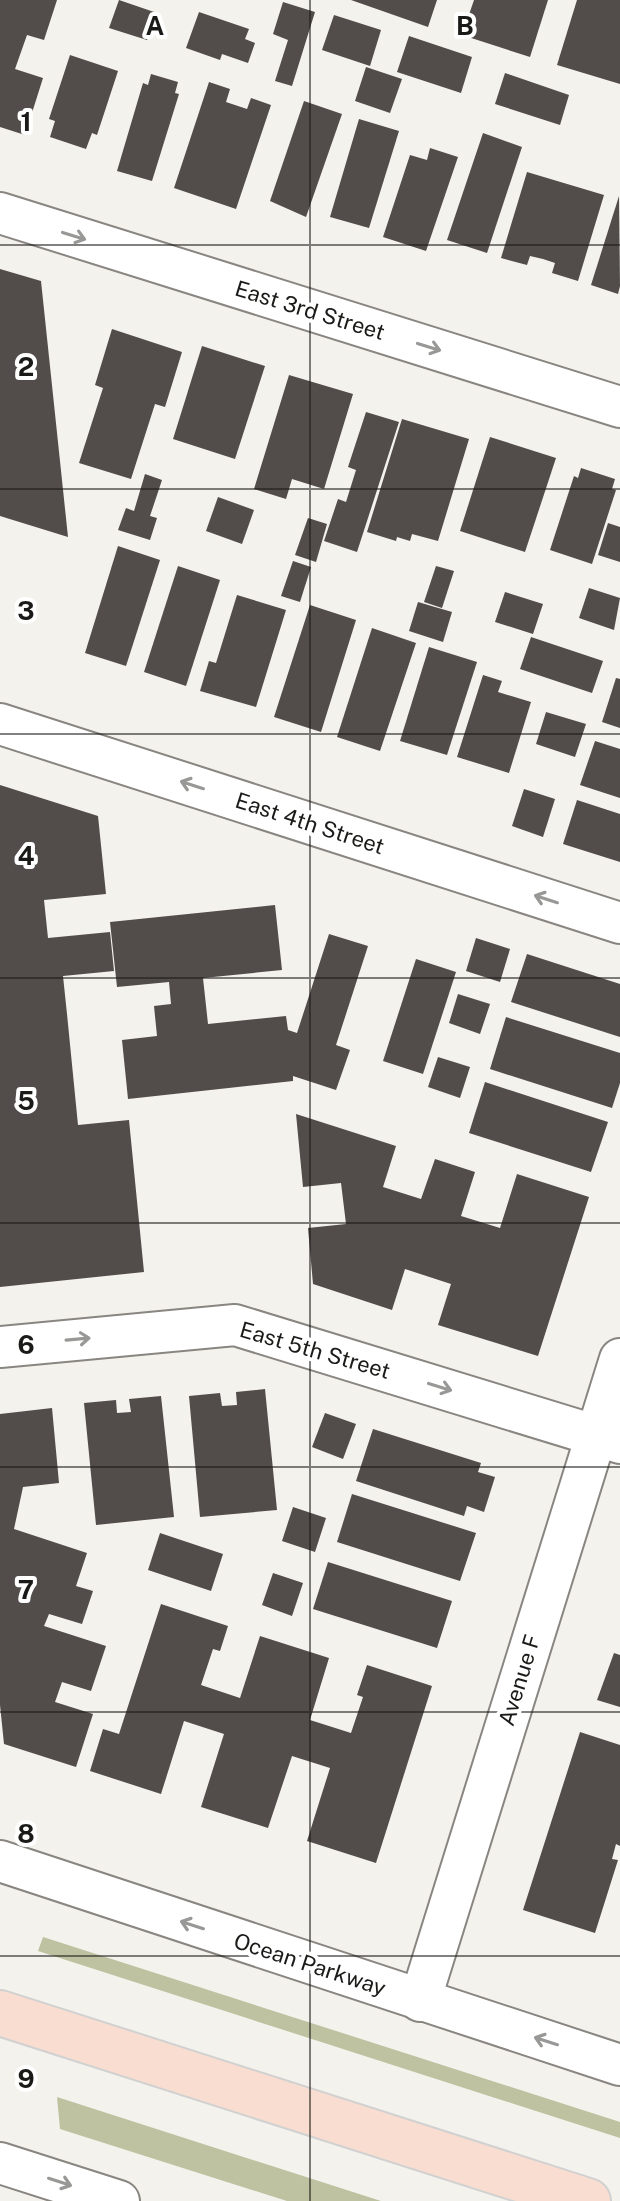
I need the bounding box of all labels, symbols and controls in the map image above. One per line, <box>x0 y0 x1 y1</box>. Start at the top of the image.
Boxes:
text: A <box>146 10 165 41</box>
text: B <box>456 10 474 41</box>
text: 1 <box>20 106 32 137</box>
one-way arrow <box>61 229 87 244</box>
street label: East 3rd Street <box>232 275 388 345</box>
one-way arrow <box>416 340 442 355</box>
text: 2 <box>18 351 34 382</box>
text: 3 <box>17 595 35 626</box>
one-way arrow <box>179 777 205 792</box>
street label: East 4th Street <box>232 787 388 859</box>
text: 4 <box>17 840 35 871</box>
one-way arrow <box>533 890 558 905</box>
text: 5 <box>17 1085 35 1116</box>
street label: East 5th Street <box>237 1316 393 1384</box>
text: 6 <box>17 1329 35 1360</box>
one-way arrow <box>64 1332 91 1347</box>
one-way arrow <box>426 1380 452 1395</box>
text: 7 <box>18 1574 34 1605</box>
street label: Avenue F <box>493 1631 545 1729</box>
text: 8 <box>17 1818 35 1849</box>
one-way arrow <box>180 1917 206 1932</box>
street label: Ocean Parkway <box>231 1927 389 2001</box>
one-way arrow <box>533 2033 558 2048</box>
text: 9 <box>17 2063 35 2094</box>
one-way arrow <box>47 2175 72 2190</box>

